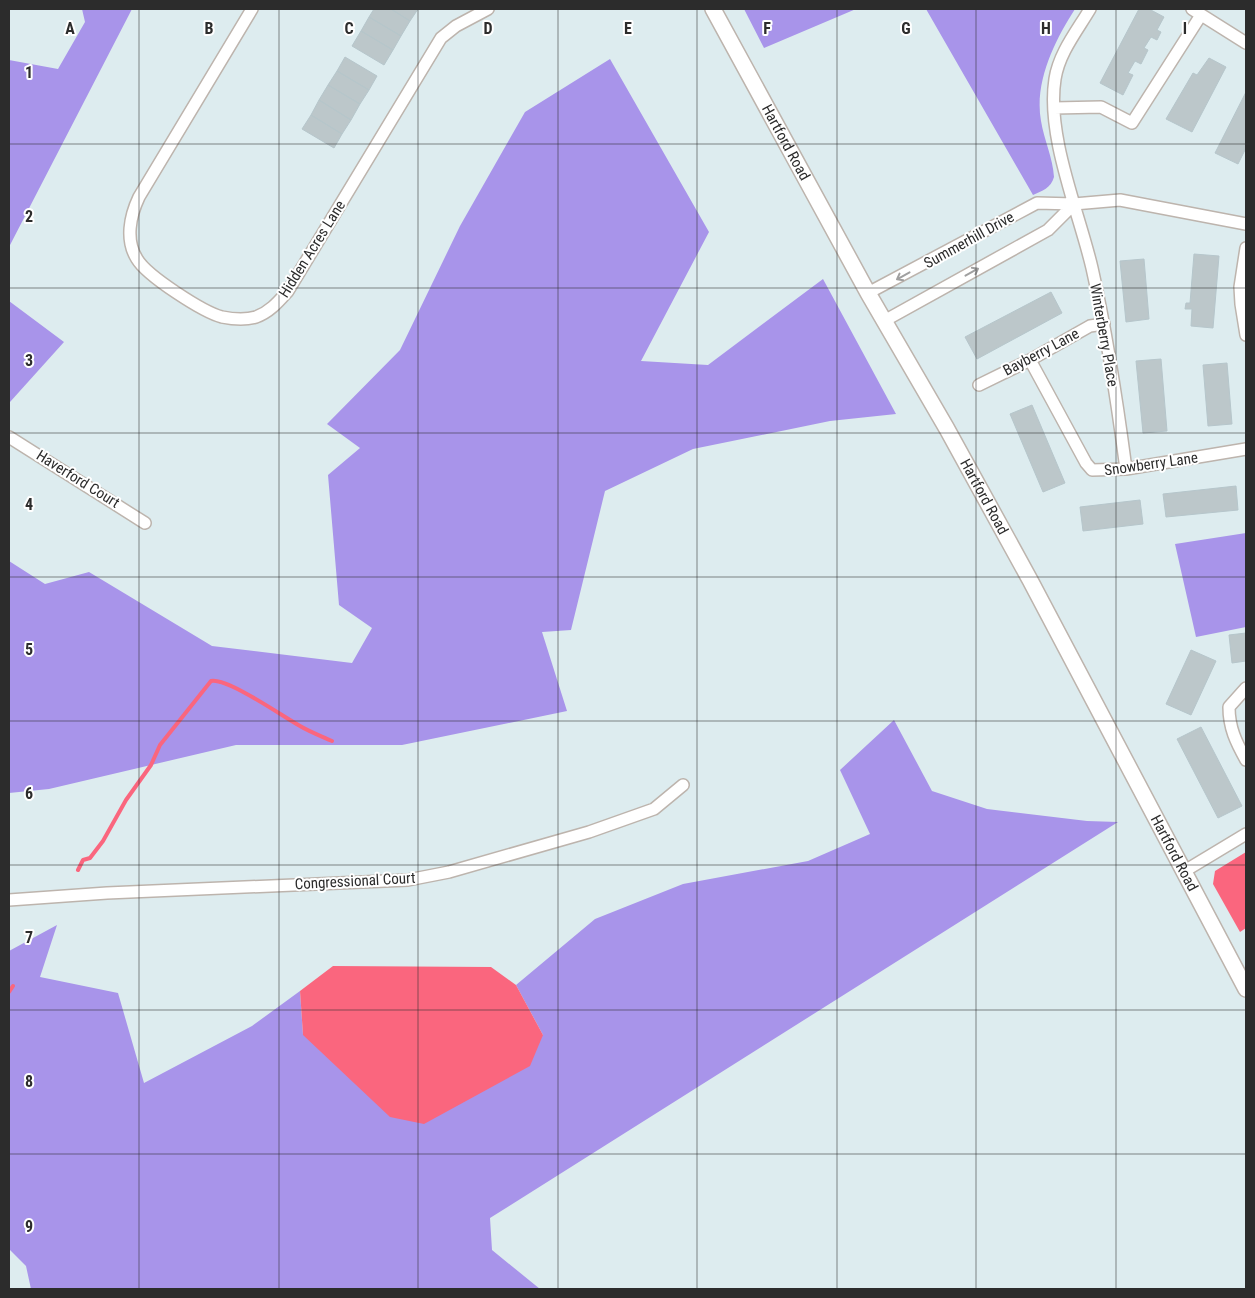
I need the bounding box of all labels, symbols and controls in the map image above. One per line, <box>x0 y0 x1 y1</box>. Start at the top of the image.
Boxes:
text: A <box>65 19 75 38</box>
text: B <box>205 19 214 38</box>
text: C <box>344 19 354 38</box>
text: D <box>483 19 493 38</box>
text: E <box>624 19 632 38</box>
text: F <box>763 19 771 38</box>
text: G <box>901 19 911 38</box>
text: H <box>1041 19 1051 38</box>
text: I <box>1183 19 1187 38</box>
text: 1 <box>25 63 33 82</box>
street label: Hartford Road <box>758 101 814 183</box>
street label: Hidden Acres Lane <box>275 197 349 301</box>
text: 2 <box>25 207 33 226</box>
street label: Summerhill Drive <box>921 208 1017 272</box>
one-way arrow <box>965 266 979 276</box>
one-way arrow <box>897 271 911 281</box>
street label: Winterberry Place <box>1086 282 1122 388</box>
street label: Bayberry Lane <box>1000 324 1082 380</box>
text: 3 <box>25 351 33 370</box>
street label: Haverford Court <box>33 446 123 512</box>
street label: Snowberry Lane <box>1103 449 1199 479</box>
street label: Hartford Road <box>956 456 1012 538</box>
text: 4 <box>25 495 33 514</box>
text: 5 <box>25 640 33 659</box>
text: 6 <box>25 784 33 803</box>
street label: Hartford Road <box>1147 812 1202 894</box>
street label: Congressional Court <box>294 869 416 893</box>
text: 7 <box>25 928 33 947</box>
text: 8 <box>25 1072 33 1091</box>
text: 9 <box>25 1217 33 1236</box>

